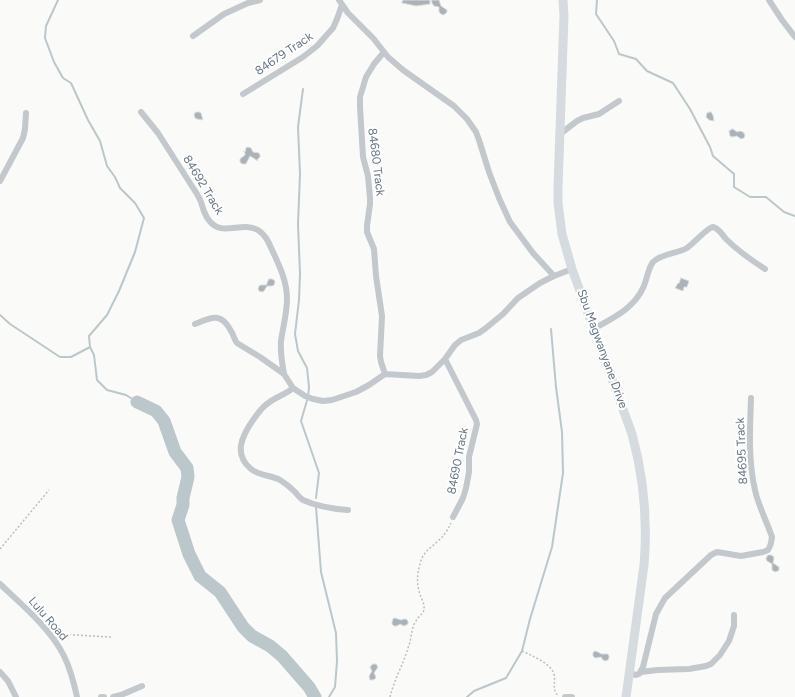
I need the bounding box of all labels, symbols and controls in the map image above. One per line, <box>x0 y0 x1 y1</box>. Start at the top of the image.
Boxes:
street label: 84679 Track <box>252 29 316 79</box>
street label: 84680 Track <box>365 127 387 197</box>
street label: 84692 Track <box>180 153 226 217</box>
street label: Sbu Magwanyane Drive <box>574 288 630 410</box>
street label: 84695 Track <box>733 417 751 485</box>
street label: 84690 Track <box>444 426 472 496</box>
street label: Lulu Road <box>25 594 71 644</box>

